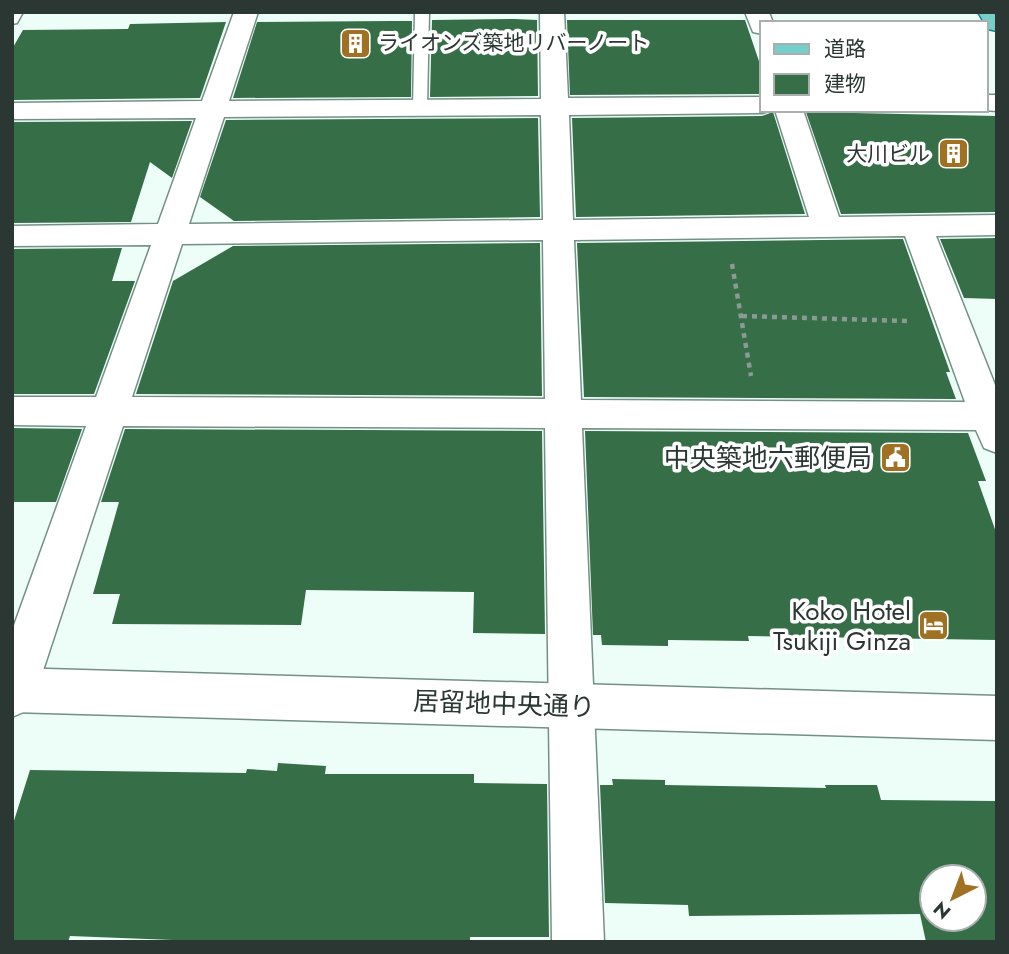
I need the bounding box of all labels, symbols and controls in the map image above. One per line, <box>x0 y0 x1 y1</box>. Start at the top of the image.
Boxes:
legend <box>760 21 988 112</box>
building icon: ライオンズ築地リバーノート <box>338 26 372 60</box>
place label: ライオンズ築地リバーノート <box>378 28 649 58</box>
text: 道路 <box>824 34 866 64</box>
text: 建物 <box>824 69 866 99</box>
building icon: 大川ビル <box>936 137 970 171</box>
place label: 大川ビル <box>846 139 930 169</box>
place label: 中央築地六郵便局 <box>664 439 872 477</box>
public building icon: 中央築地六郵便局 <box>878 441 912 475</box>
place label: Koko Hotel Tsukiji Ginza <box>773 592 911 660</box>
hotel icon: Koko Hotel Tsukiji Ginza <box>917 609 951 643</box>
street label: 居留地中央通り <box>412 682 596 726</box>
north arrow <box>918 863 988 933</box>
text: N <box>927 895 957 925</box>

